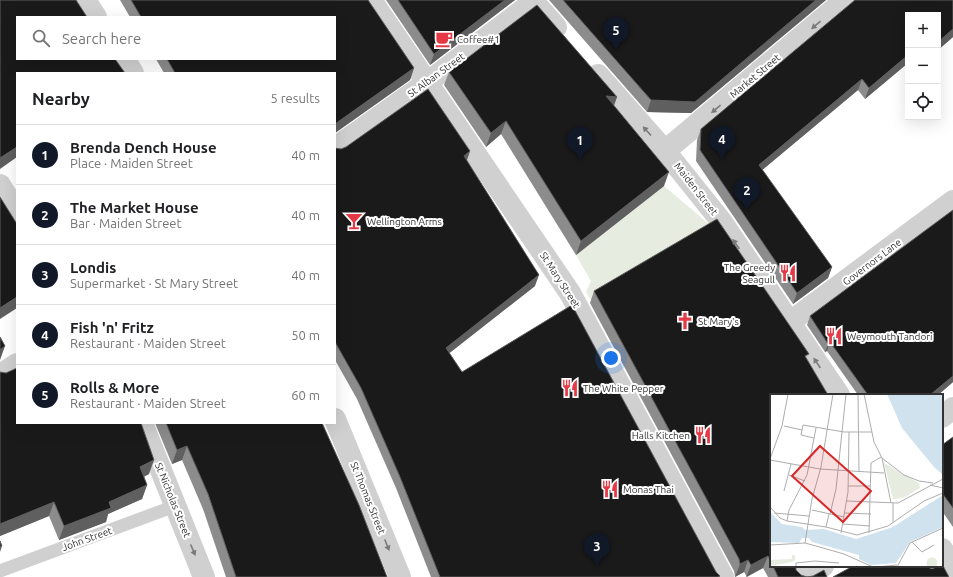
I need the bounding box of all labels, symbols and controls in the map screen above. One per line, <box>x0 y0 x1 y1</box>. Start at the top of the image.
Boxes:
map controls <box>905 12 941 120</box>
button: + <box>905 12 941 48</box>
search box <box>16 16 336 60</box>
pin: 5 <box>603 17 629 50</box>
one-way arrow <box>810 21 821 30</box>
icon: search <box>30 27 52 49</box>
cafe icon: Coffee#1 <box>434 29 454 49</box>
text: Search here <box>62 30 141 47</box>
place label: Coffee#1 <box>457 34 500 45</box>
button: − <box>905 48 941 84</box>
street label: St Alban Street <box>405 51 467 99</box>
street label: Market Street <box>728 52 782 100</box>
button: locate <box>905 84 941 120</box>
text: Nearby <box>32 89 90 108</box>
text: 5 results <box>270 91 320 105</box>
one-way arrow <box>711 104 721 113</box>
one-way arrow <box>642 126 652 136</box>
pin: 4 <box>709 126 735 159</box>
pin: 1 <box>567 127 593 160</box>
text: Brenda Dench House <box>70 139 217 156</box>
text: 1 <box>41 148 49 162</box>
text: 40 m <box>291 148 320 162</box>
text: Place · Maiden Street <box>70 156 193 170</box>
street label: Maiden Street <box>672 161 720 217</box>
pin: 2 <box>734 177 760 210</box>
text: The Market House <box>70 199 199 216</box>
text: 2 <box>41 208 49 222</box>
text: 40 m <box>291 208 320 222</box>
bar icon: Wellington Arms <box>344 211 364 231</box>
text: Bar · Maiden Street <box>70 216 182 230</box>
place label: Wellington Arms <box>367 216 442 227</box>
street label: Governors Lane <box>841 237 903 287</box>
one-way arrow <box>732 238 740 249</box>
street label: St Mary Street <box>538 250 582 310</box>
text: Londis <box>70 259 116 276</box>
place label: The Greedy Seagull <box>724 262 775 285</box>
restaurant icon: The Greedy Seagull <box>778 263 798 283</box>
text: 3 <box>41 268 49 282</box>
text: 40 m <box>291 268 320 282</box>
text: Supermarket · St Mary Street <box>70 276 238 290</box>
church icon: St Mary's <box>675 311 695 331</box>
place label: St Mary's <box>698 316 739 327</box>
text: Fish 'n' Fritz <box>70 319 154 336</box>
restaurant icon: Weymouth Tandori <box>824 326 844 346</box>
text: 4 <box>41 328 49 342</box>
text: 50 m <box>291 328 320 342</box>
place label: Weymouth Tandori <box>847 331 933 342</box>
text: Restaurant · Maiden Street <box>70 336 226 350</box>
your location <box>601 348 621 368</box>
one-way arrow <box>813 357 821 368</box>
restaurant icon: The White Pepper <box>560 378 580 398</box>
text: Rolls & More <box>70 379 159 396</box>
place label: The White Pepper <box>583 383 664 394</box>
text: 5 <box>41 388 49 402</box>
text: 60 m <box>291 388 320 402</box>
inset map <box>770 394 943 567</box>
text: Restaurant · Maiden Street <box>70 396 226 410</box>
restaurant icon: Halls Kitchen <box>693 425 713 445</box>
place label: Halls Kitchen <box>632 430 690 441</box>
street label: St Thomas Street <box>348 460 388 536</box>
street label: St Nicholas Street <box>153 461 193 539</box>
restaurant icon: Monas Thai <box>600 479 620 499</box>
place label: Monas Thai <box>623 484 674 495</box>
street label: John Street <box>60 525 114 553</box>
pin: 3 <box>584 533 610 566</box>
one-way arrow <box>385 540 391 552</box>
one-way arrow <box>190 544 196 555</box>

